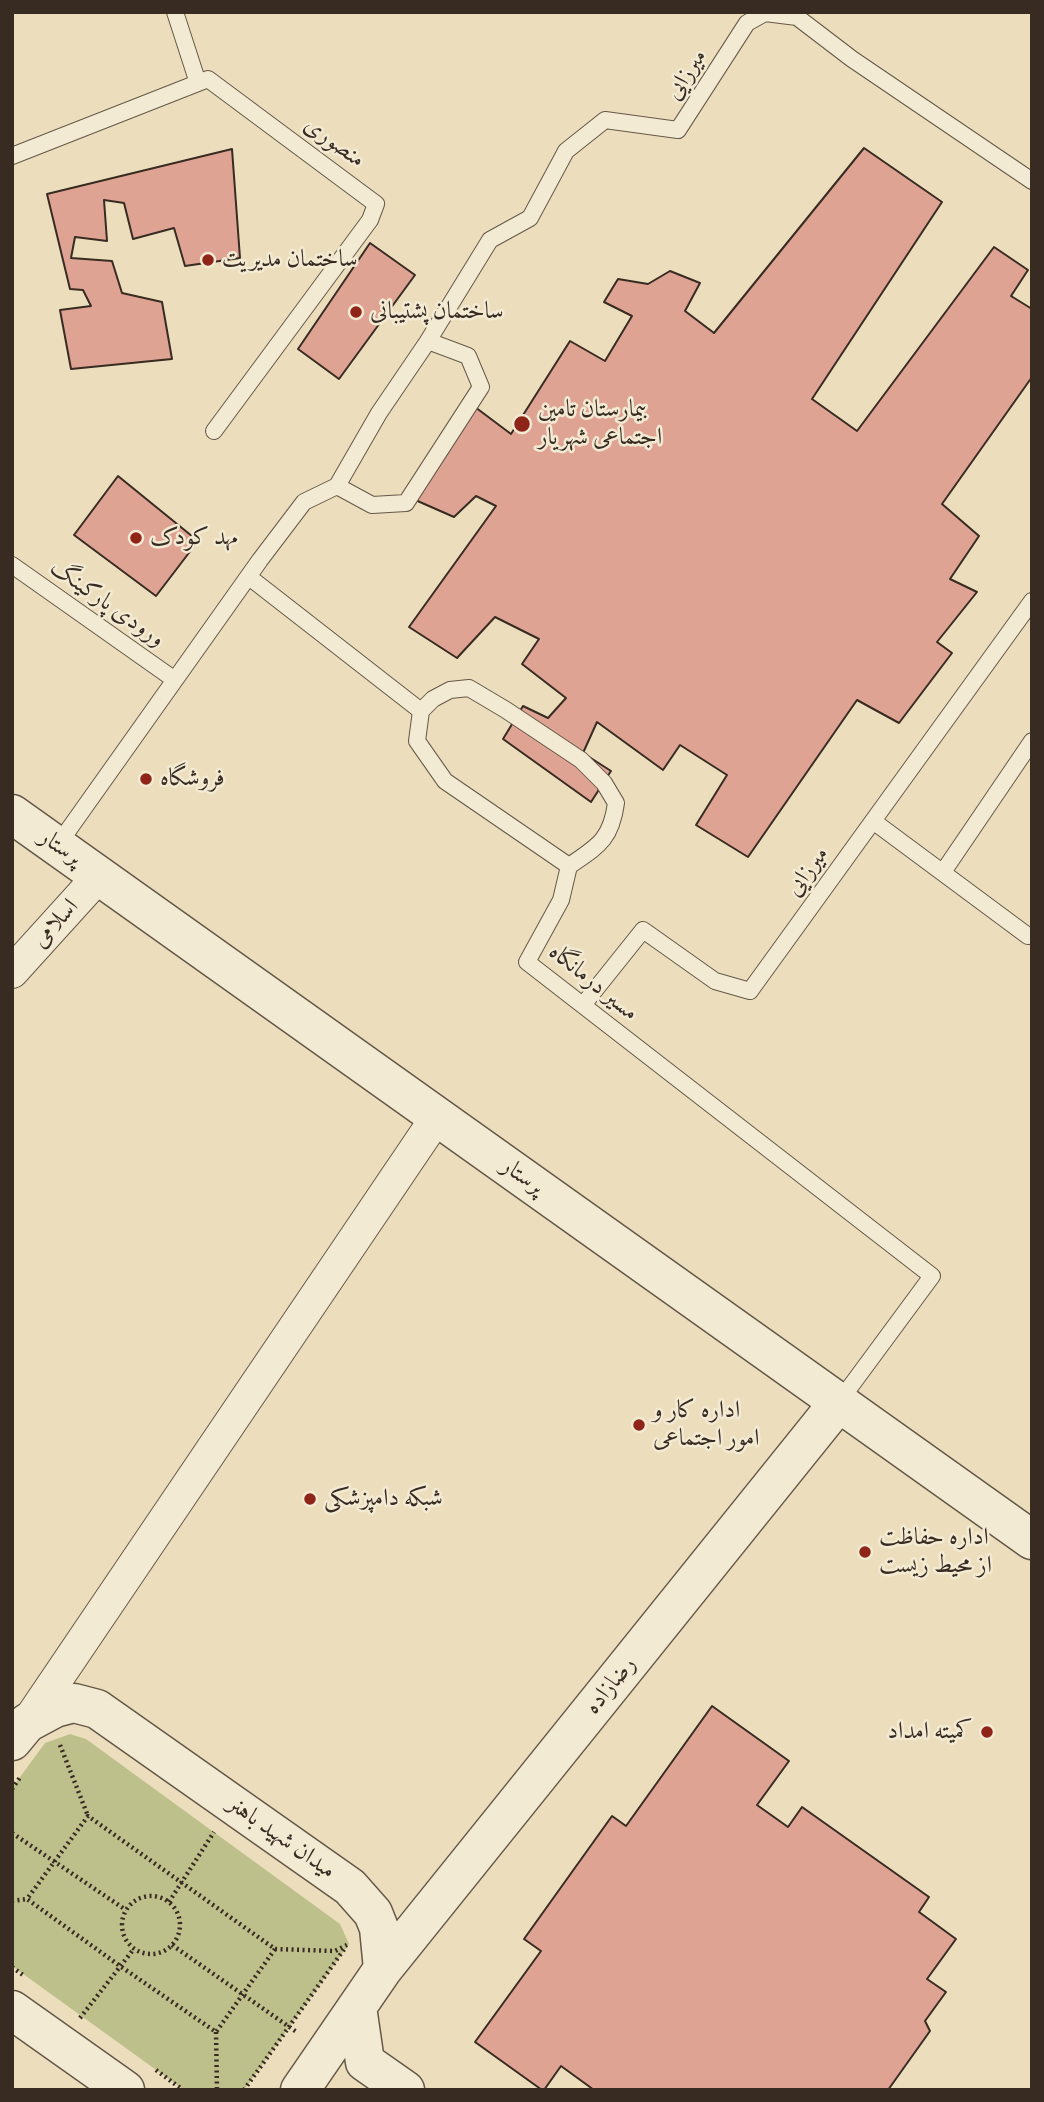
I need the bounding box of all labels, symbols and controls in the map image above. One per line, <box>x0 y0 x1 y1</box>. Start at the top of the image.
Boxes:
street label: میرزایی <box>660 44 714 106</box>
street label: منصوری <box>298 111 370 175</box>
place label: ساختمان مدیریت <box>222 246 358 274</box>
marker: ساختمان مدیریت <box>200 252 216 268</box>
place label: ساختمان پشتیبانی <box>370 298 504 326</box>
marker: ساختمان پشتیبانی <box>348 304 364 320</box>
place label: بیمارستان تامین اجتماعی شهریار <box>538 396 662 452</box>
marker: بیمارستان تامین اجتماعی شهریار <box>512 414 532 434</box>
place label: مهد کودک <box>150 524 238 552</box>
marker: مهد کودک <box>128 530 144 546</box>
street label: ورودی پارکینگ <box>44 554 170 654</box>
place label: فروشگاه <box>160 765 225 793</box>
marker: فروشگاه <box>138 771 154 787</box>
street label: پرستار <box>33 823 87 873</box>
street label: میرزایی <box>780 841 836 903</box>
street label: اسلامی <box>27 894 85 954</box>
street label: مسیر درمانگاه <box>542 938 644 1028</box>
street label: پرستار <box>495 1152 549 1202</box>
place label: اداره کار و امور اجتماعی <box>653 1397 759 1453</box>
marker: اداره کار و امور اجتماعی <box>631 1417 647 1433</box>
place label: شبکه دامپزشکی <box>324 1485 443 1513</box>
marker: شبکه دامپزشکی <box>302 1491 318 1507</box>
place label: اداره حفاظت از محیط زیست <box>879 1524 992 1580</box>
marker: اداره حفاظت از محیط زیست <box>857 1544 873 1560</box>
street label: رضازاده <box>579 1651 643 1721</box>
place label: کمیته امداد <box>887 1718 973 1746</box>
marker: کمیته امداد <box>979 1724 995 1740</box>
street label: میدان شهید باهنر <box>221 1790 341 1886</box>

